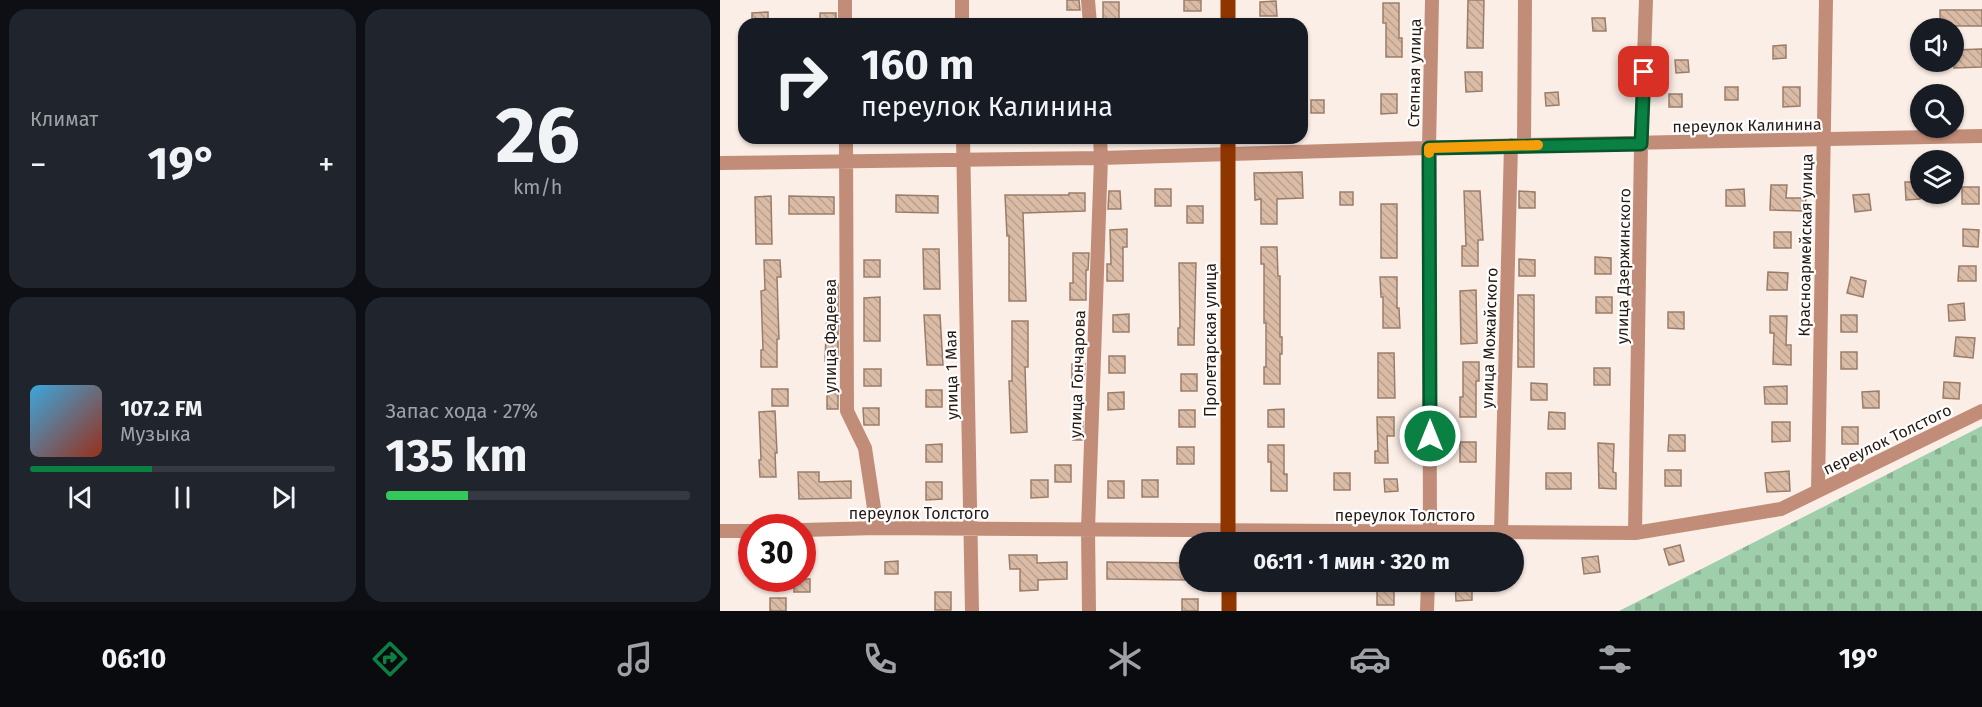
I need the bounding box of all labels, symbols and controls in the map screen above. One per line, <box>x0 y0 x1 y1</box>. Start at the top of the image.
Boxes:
street label: Степная улица <box>1404 18 1425 128</box>
map controls <box>1910 18 1964 204</box>
button: sound <box>1910 18 1964 72</box>
text: 160 m <box>861 40 974 90</box>
icon: right <box>762 42 840 120</box>
pin <box>1618 46 1669 97</box>
icon: arrive <box>1627 55 1660 88</box>
button: search <box>1910 84 1964 138</box>
text: 26 <box>496 89 580 183</box>
text: переулок Калинина <box>861 91 1113 123</box>
text: Климат <box>30 107 98 131</box>
street label: переулок Калинина <box>1672 115 1822 136</box>
text: 19° <box>148 137 217 191</box>
text: − <box>30 145 47 185</box>
text: + <box>318 145 335 185</box>
button: layers <box>1910 150 1964 204</box>
street label: Красноармейская улица <box>1794 153 1817 337</box>
text: km/h <box>513 175 563 199</box>
street label: улица Дзержинского <box>1613 188 1634 344</box>
street label: Пролетарская улица <box>1201 263 1220 417</box>
street label: улица Можайского <box>1478 267 1501 409</box>
street label: улица Фадеева <box>821 279 840 393</box>
street label: улица Гончарова <box>1066 310 1089 438</box>
street label: улица 1 Мая <box>941 330 962 420</box>
text: 107.2 FM <box>120 395 202 422</box>
text: Запас хода · 27% <box>386 399 538 423</box>
street label: переулок Толстого <box>1820 400 1955 479</box>
position arrow <box>1398 404 1462 468</box>
text: Музыка <box>120 422 191 446</box>
text: 135 km <box>386 429 527 483</box>
icon: previous <box>64 481 97 514</box>
icon: pause <box>166 481 199 514</box>
icon: next <box>267 481 300 514</box>
street label: переулок Толстого <box>849 504 989 523</box>
street label: переулок Толстого <box>1335 506 1475 525</box>
speed limit sign: 30 <box>738 514 816 592</box>
text: 06:11 · 1 мин · 320 m <box>1253 548 1450 575</box>
icon: directions <box>369 638 411 680</box>
icon: music <box>614 638 656 680</box>
icon: phone <box>859 638 901 680</box>
icon: climate <box>1104 638 1146 680</box>
icon: car <box>1349 638 1391 680</box>
icon: filters <box>1594 638 1636 680</box>
text: 06:10 <box>101 643 166 675</box>
text: 19° <box>1839 643 1880 675</box>

